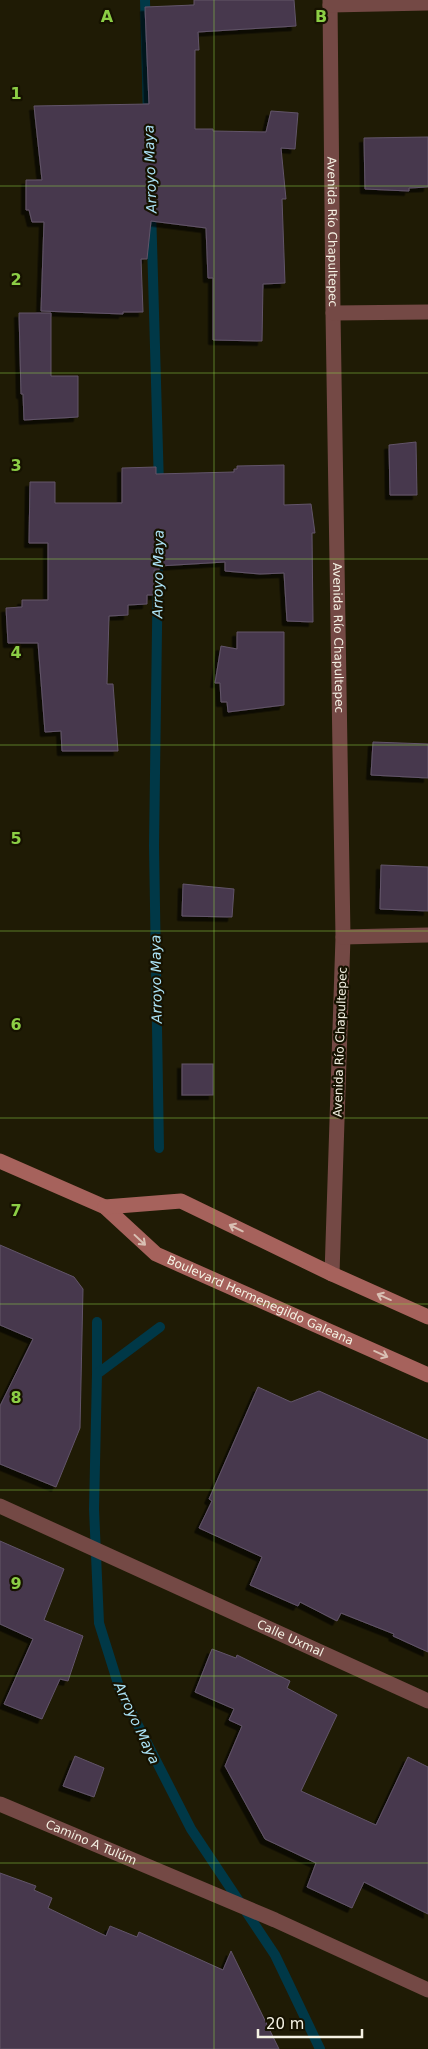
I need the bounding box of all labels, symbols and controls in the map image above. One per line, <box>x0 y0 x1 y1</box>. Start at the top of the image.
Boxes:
text: A <box>101 7 114 26</box>
text: B <box>315 7 327 26</box>
text: 1 <box>10 84 22 103</box>
water label: Arroyo Maya <box>140 125 160 214</box>
street label: Avenida Río Chapultepec <box>325 157 340 307</box>
text: 2 <box>10 270 22 289</box>
text: 3 <box>10 456 22 475</box>
water label: Arroyo Maya <box>149 530 167 619</box>
street label: Avenida Río Chapultepec <box>330 563 346 713</box>
text: 4 <box>10 643 22 662</box>
text: 5 <box>10 829 22 848</box>
water label: Arroyo Maya <box>147 935 165 1024</box>
street label: Avenida Río Chapultepec <box>330 967 350 1117</box>
text: 6 <box>10 1015 22 1034</box>
text: 7 <box>10 1201 22 1220</box>
one-way arrow <box>229 1223 244 1233</box>
one-way arrow <box>134 1234 147 1246</box>
street label: Boulevard Hermenegildo Galeana <box>165 1253 356 1348</box>
one-way arrow <box>377 1292 392 1302</box>
one-way arrow <box>373 1350 388 1360</box>
text: 8 <box>10 1388 22 1407</box>
text: 9 <box>10 1574 22 1593</box>
street label: Calle Uxmal <box>255 1617 326 1660</box>
water label: Arroyo Maya <box>111 1679 163 1766</box>
street label: Camino A Tulúm <box>44 1817 139 1868</box>
scale bar <box>258 2006 362 2038</box>
text: 20 m <box>266 2015 304 2033</box>

